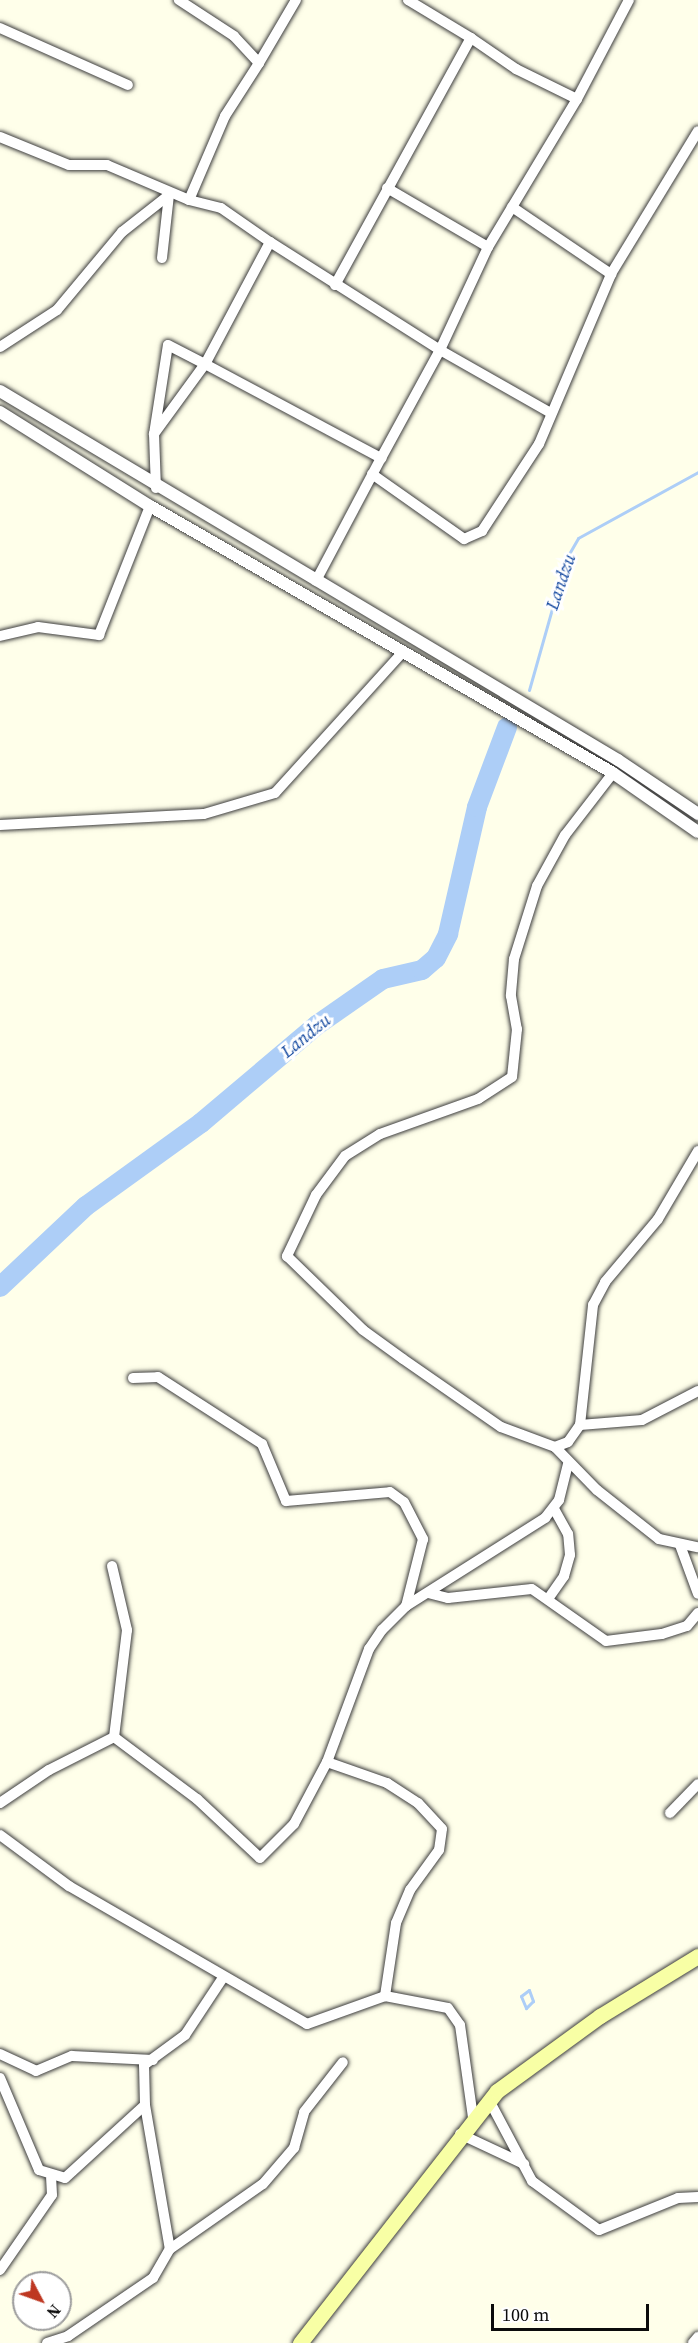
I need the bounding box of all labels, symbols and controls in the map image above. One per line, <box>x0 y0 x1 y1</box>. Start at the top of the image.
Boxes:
water label: Landzu <box>541 551 581 613</box>
water label: Landzu <box>277 1009 335 1063</box>
north arrow <box>12 2271 72 2331</box>
scale bar <box>494 2292 652 2330</box>
text: N <box>42 2300 66 2323</box>
text: 100 m <box>502 2302 549 2327</box>

